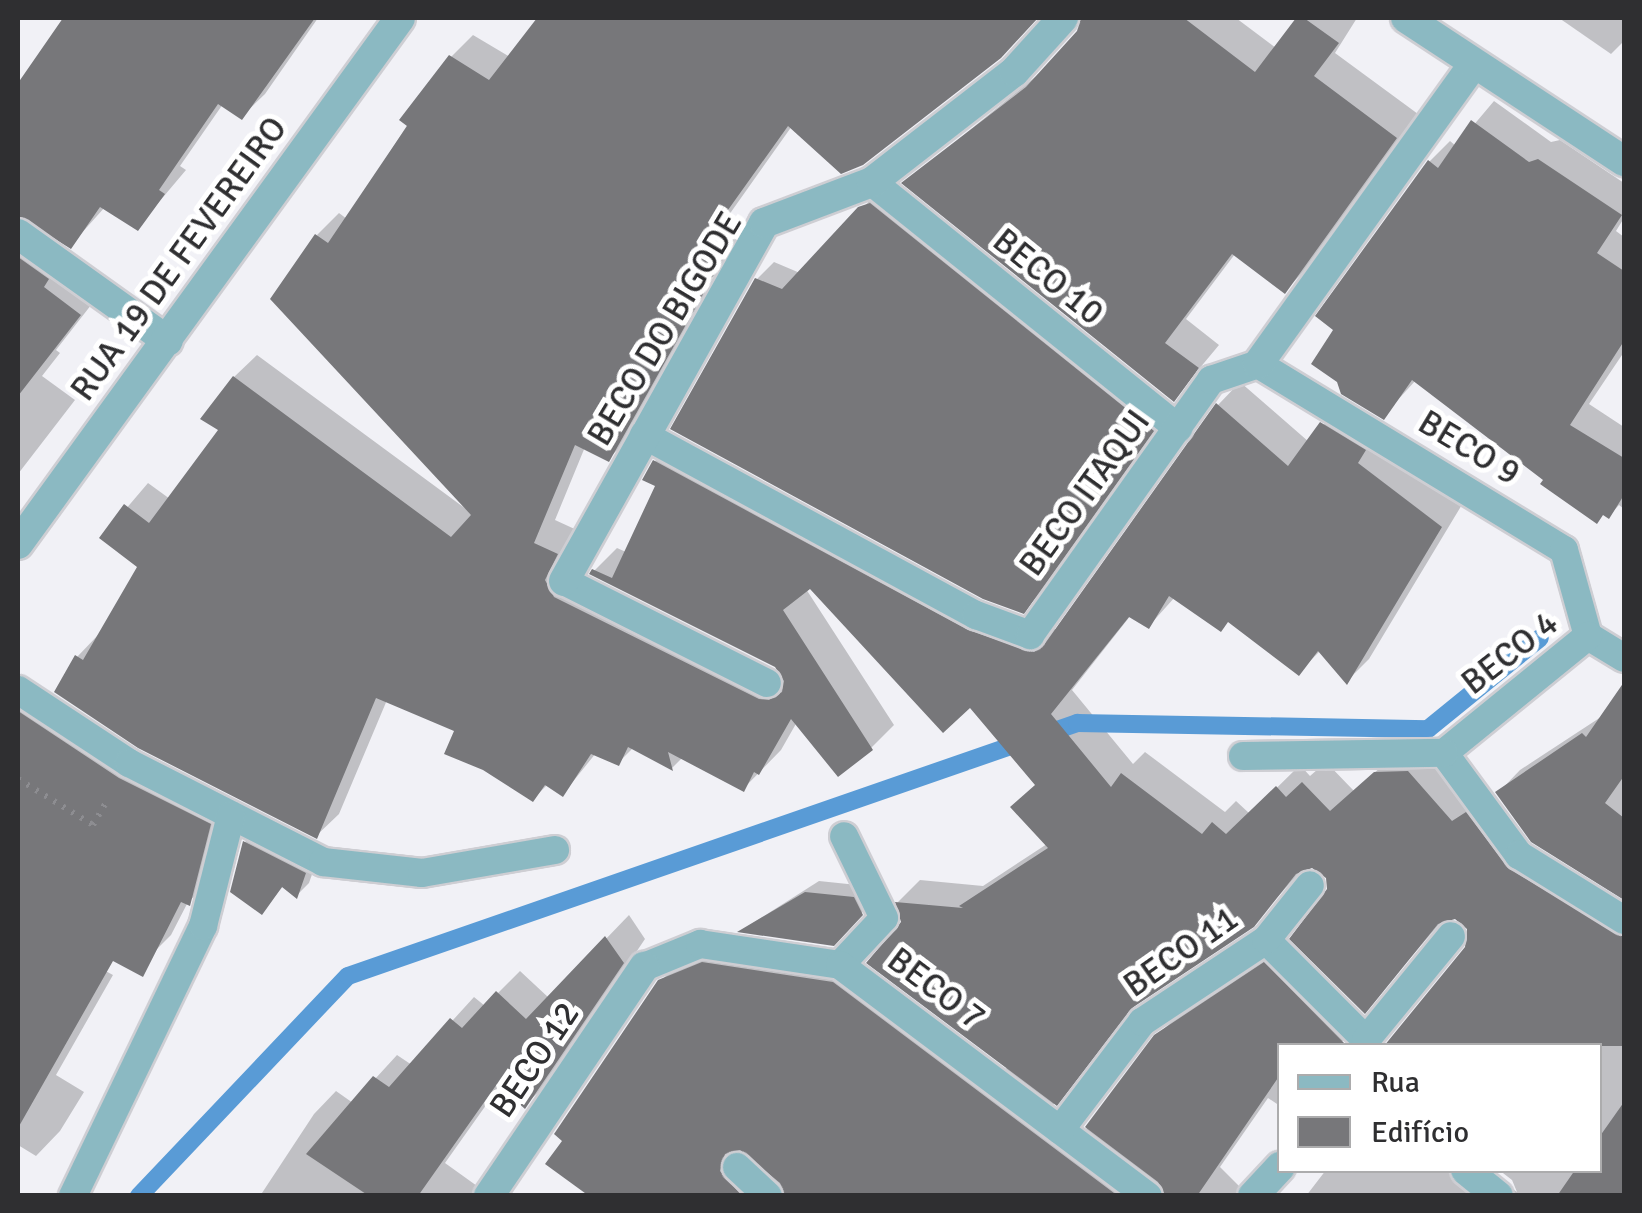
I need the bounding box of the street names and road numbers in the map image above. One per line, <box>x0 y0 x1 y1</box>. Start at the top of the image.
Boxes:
street label: RUA 19 DE FEVEREIRO <box>62 109 296 409</box>
street label: BECO DO BIGODE <box>579 205 751 453</box>
street label: BECO 10 <box>984 220 1112 334</box>
street label: BECO 9 <box>1411 401 1527 495</box>
street label: BECO ITAQUI <box>1011 402 1159 584</box>
street label: BECO 4 <box>1453 602 1567 704</box>
street label: BECO 11 <box>1116 897 1246 1007</box>
street label: BECO 7 <box>879 939 993 1039</box>
street label: BECO 12 <box>481 994 589 1126</box>

